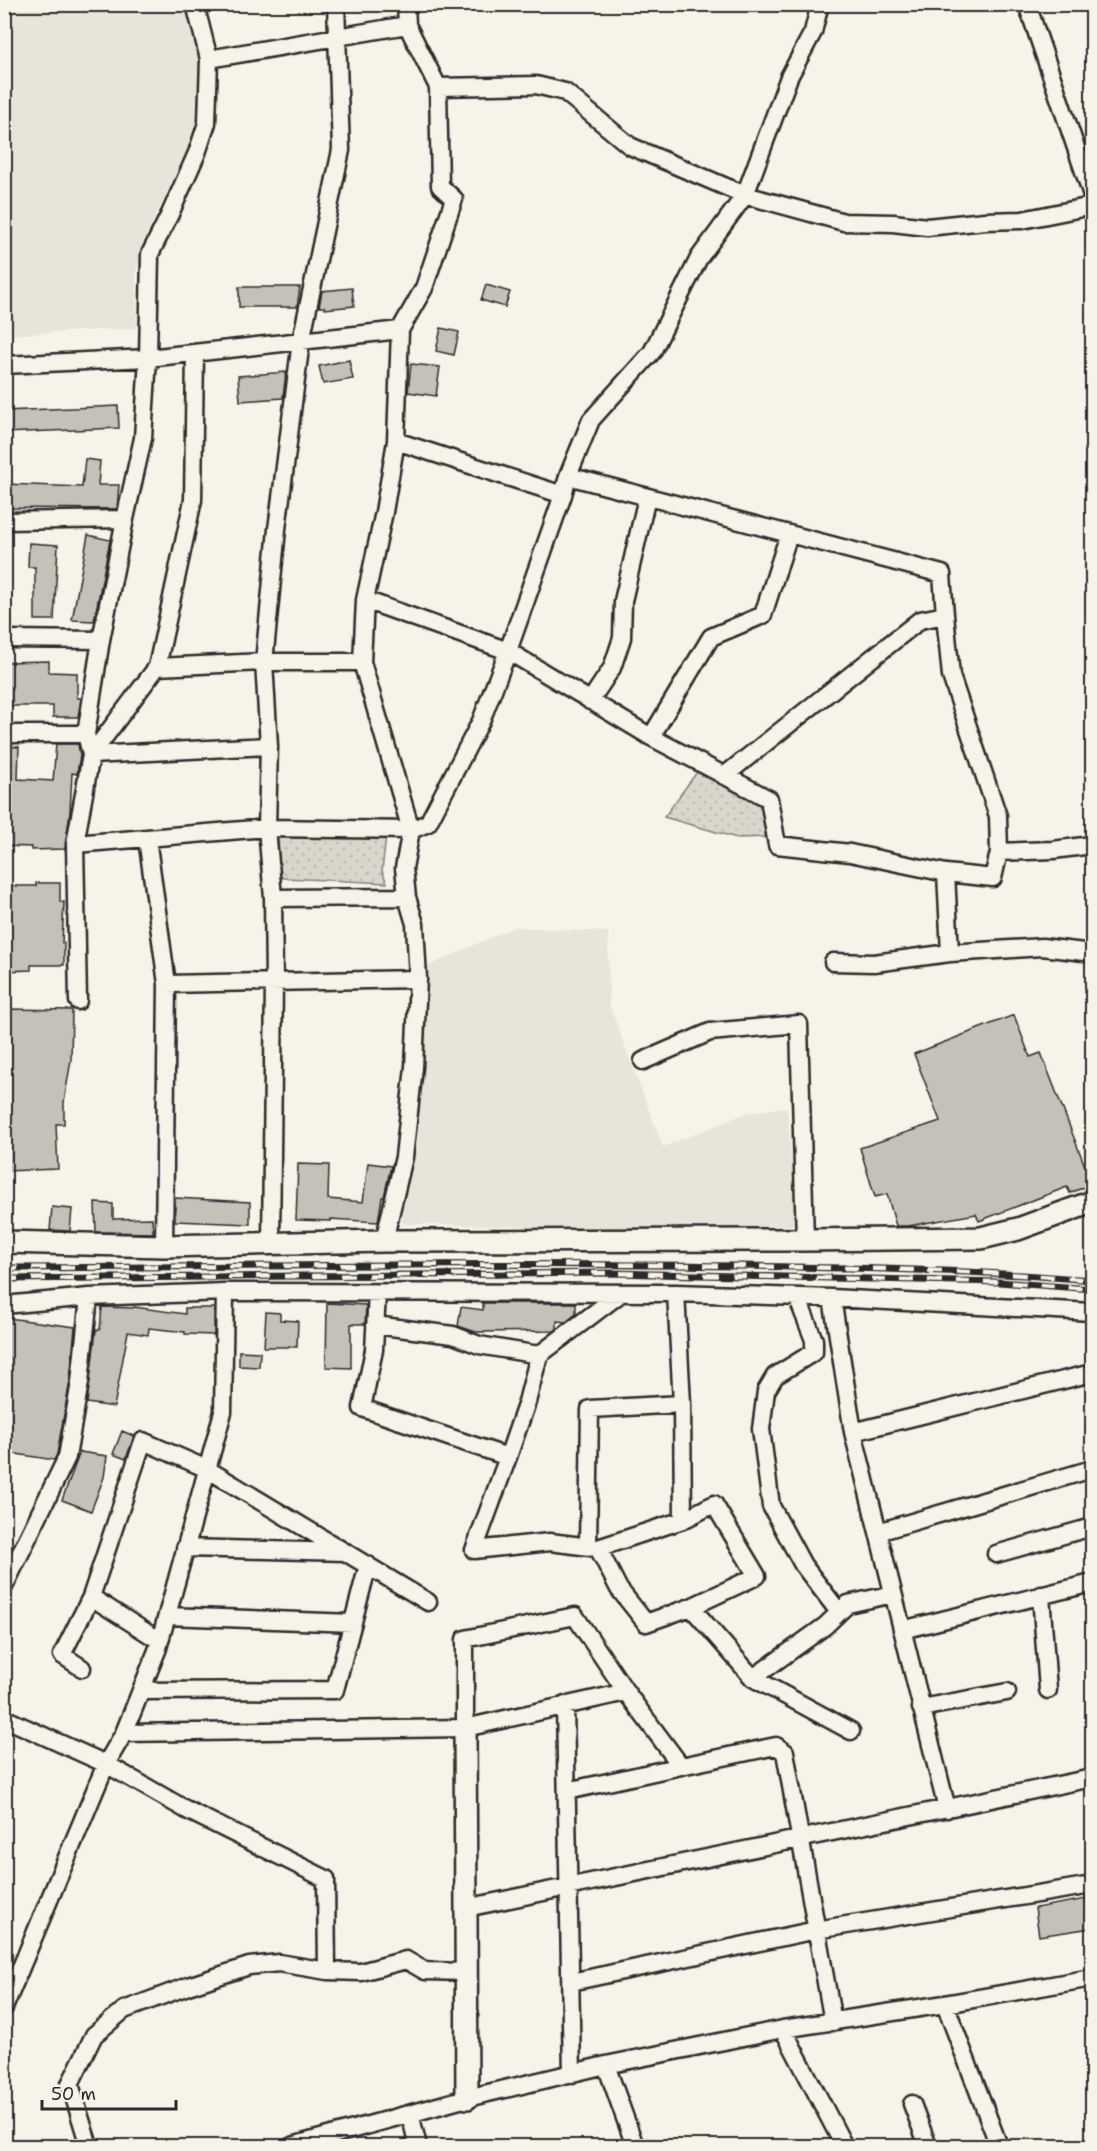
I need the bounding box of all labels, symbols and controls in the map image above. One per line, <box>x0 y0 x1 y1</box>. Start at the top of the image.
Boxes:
scale bar <box>42 2073 176 2111</box>
text: 50 m <box>51 2082 96 2106</box>

